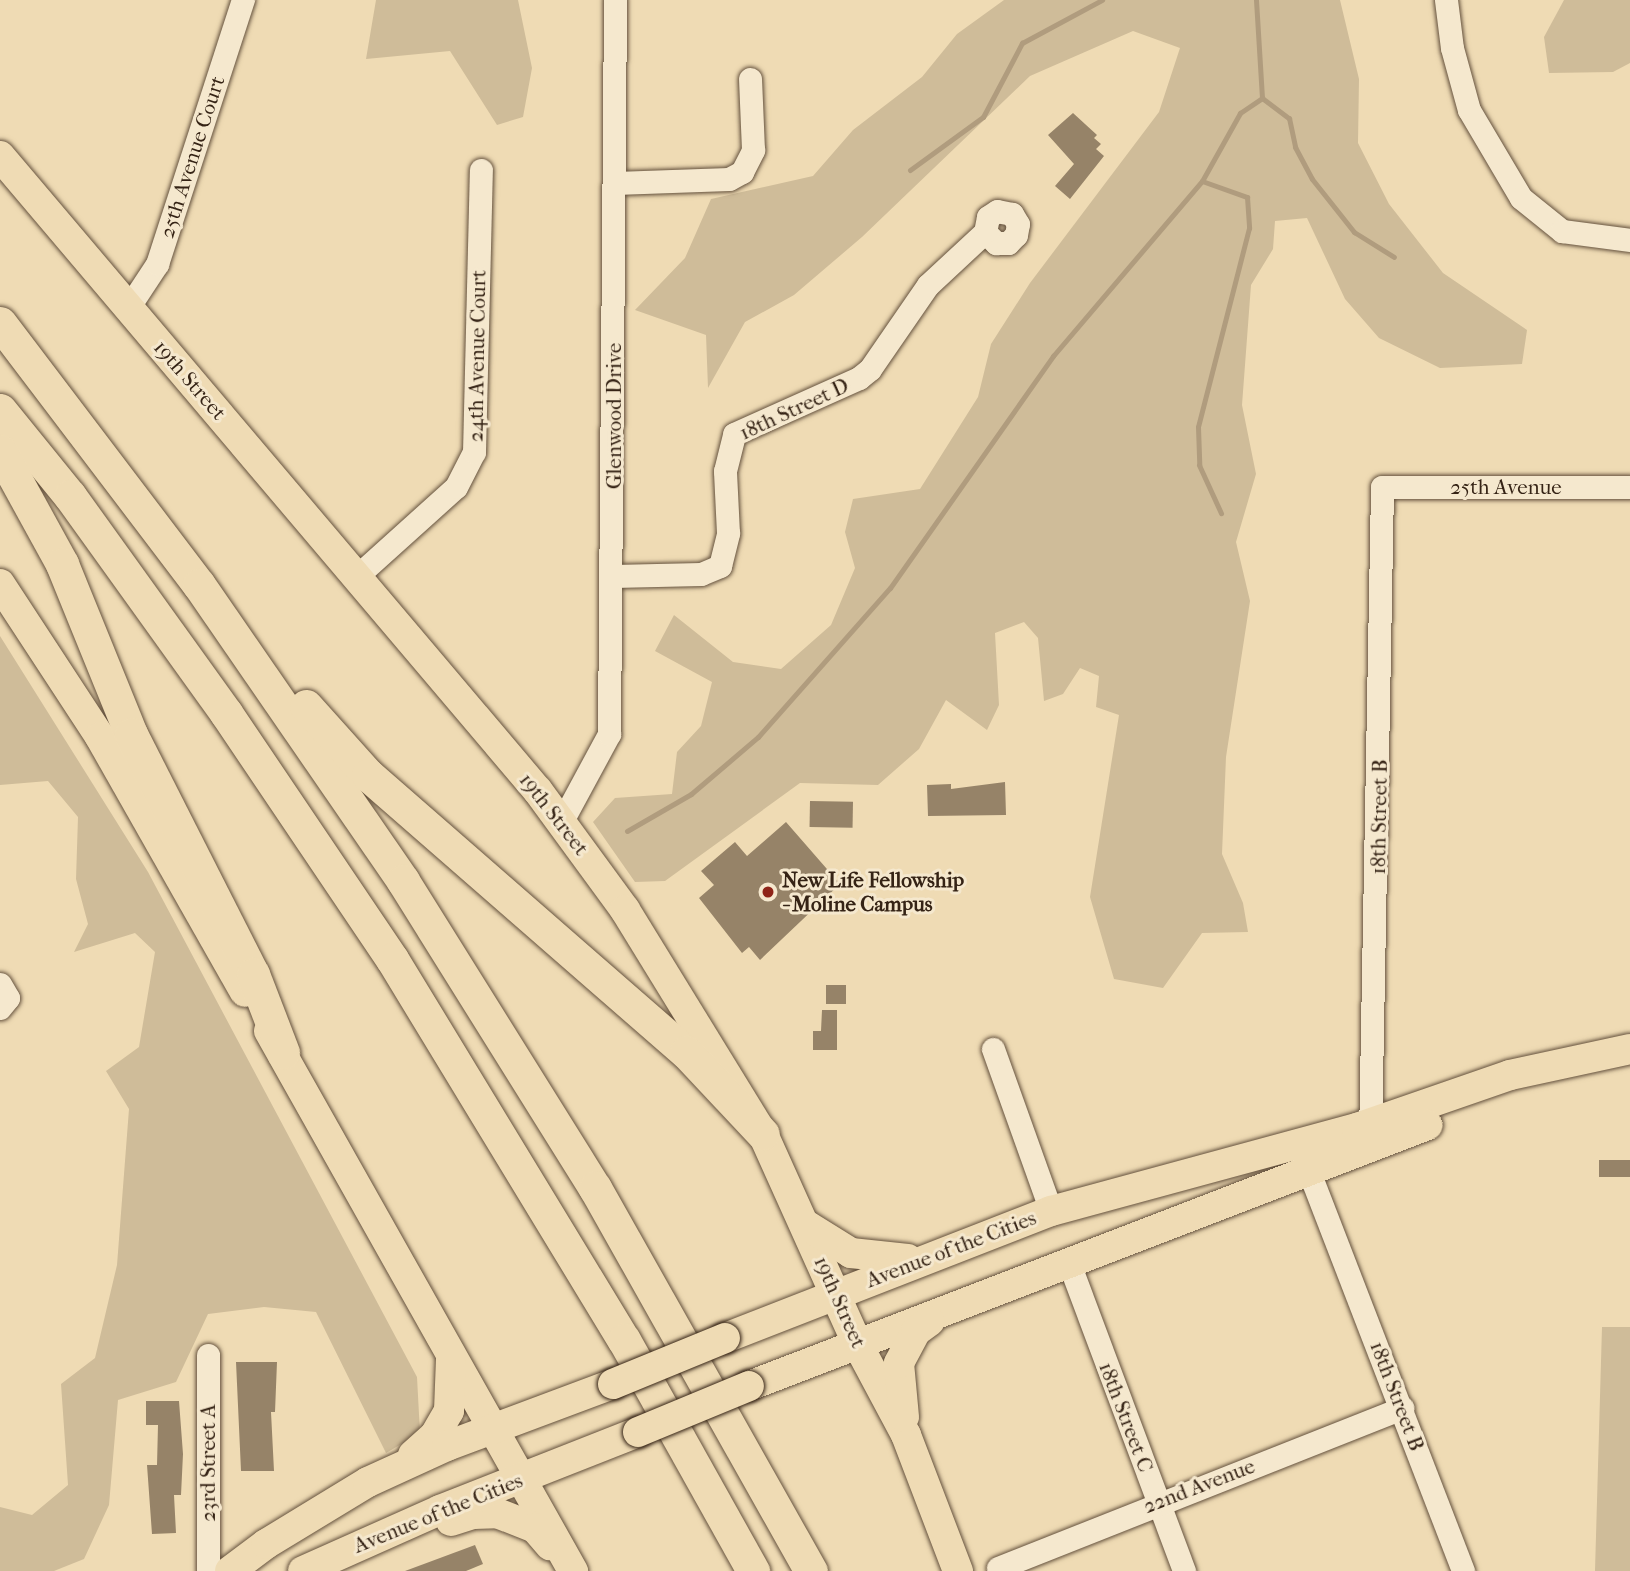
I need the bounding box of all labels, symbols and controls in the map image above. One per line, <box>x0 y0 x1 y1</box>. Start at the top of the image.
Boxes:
street label: 25th Avenue Court <box>154 73 230 241</box>
street label: 24th Avenue Court <box>463 270 491 442</box>
street label: 19th Street <box>148 335 232 425</box>
street label: Glenwood Drive <box>601 343 627 489</box>
street label: 18th Street D <box>735 373 853 445</box>
street label: 25th Avenue <box>1450 474 1562 500</box>
street label: 18th Street B <box>1365 759 1393 875</box>
street label: 19th Street <box>514 768 594 860</box>
place label: New Life Fellowship - Moline Campus <box>782 867 964 917</box>
marker: New Life Fellowship - Moline Campus <box>760 884 776 900</box>
street label: Avenue of the Cities <box>862 1205 1040 1293</box>
street label: 19th Street <box>809 1252 871 1352</box>
street label: 18th Street B <box>1365 1338 1429 1454</box>
street label: 18th Street C <box>1093 1358 1159 1476</box>
street label: 23rd Street A <box>195 1404 221 1522</box>
street label: 22nd Avenue <box>1140 1453 1258 1519</box>
street label: Avenue of the Cities <box>350 1468 526 1558</box>

